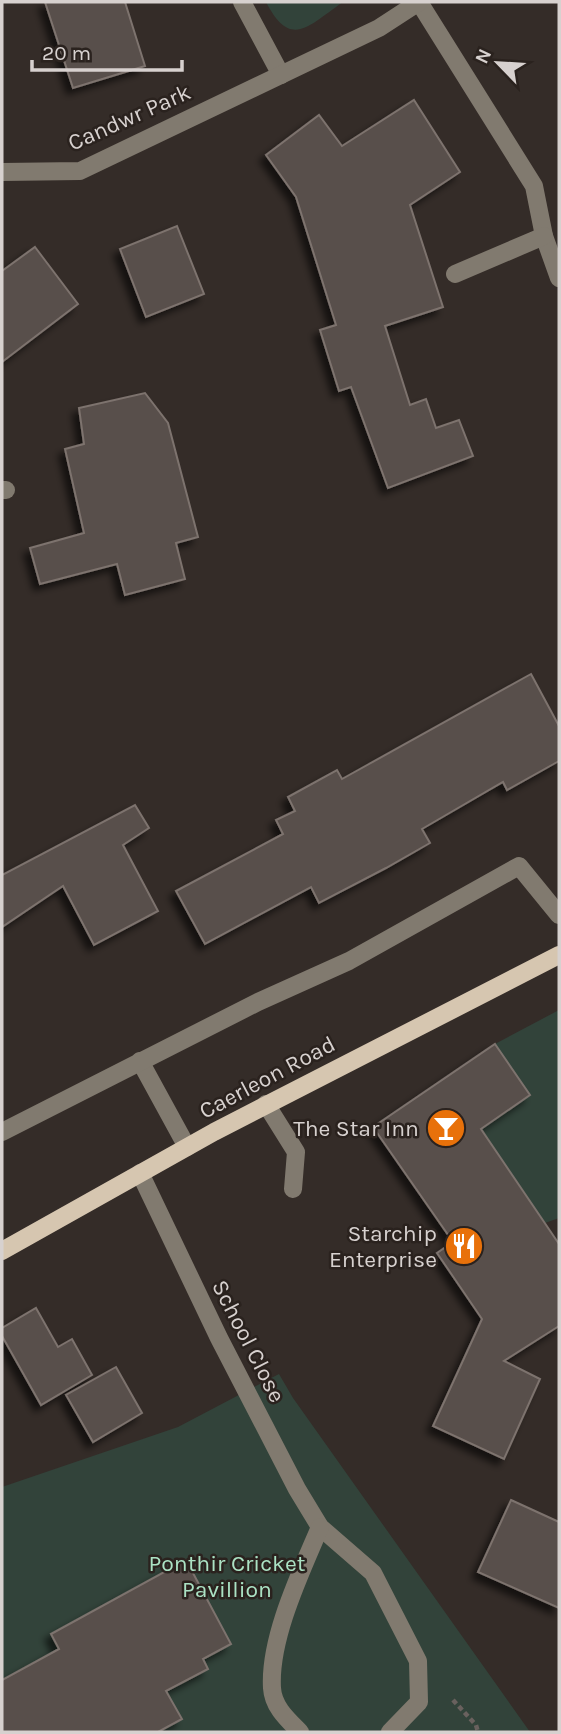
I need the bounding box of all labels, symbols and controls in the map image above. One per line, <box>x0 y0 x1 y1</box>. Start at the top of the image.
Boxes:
scale bar <box>32 28 182 72</box>
north arrow <box>463 28 533 98</box>
text: 20 m <box>42 41 91 65</box>
text: N <box>471 45 496 67</box>
street label: Candwr Park <box>64 78 195 157</box>
street label: Caerleon Road <box>195 1030 340 1125</box>
bar icon: The Star Inn <box>425 1107 467 1149</box>
place label: The Star Inn <box>293 1115 419 1142</box>
place label: Starchip Enterprise <box>329 1220 437 1273</box>
restaurant icon: Starchip Enterprise <box>443 1225 485 1267</box>
street label: School Close <box>206 1276 291 1407</box>
park label: Ponthir Cricket Pavillion <box>149 1550 306 1603</box>

